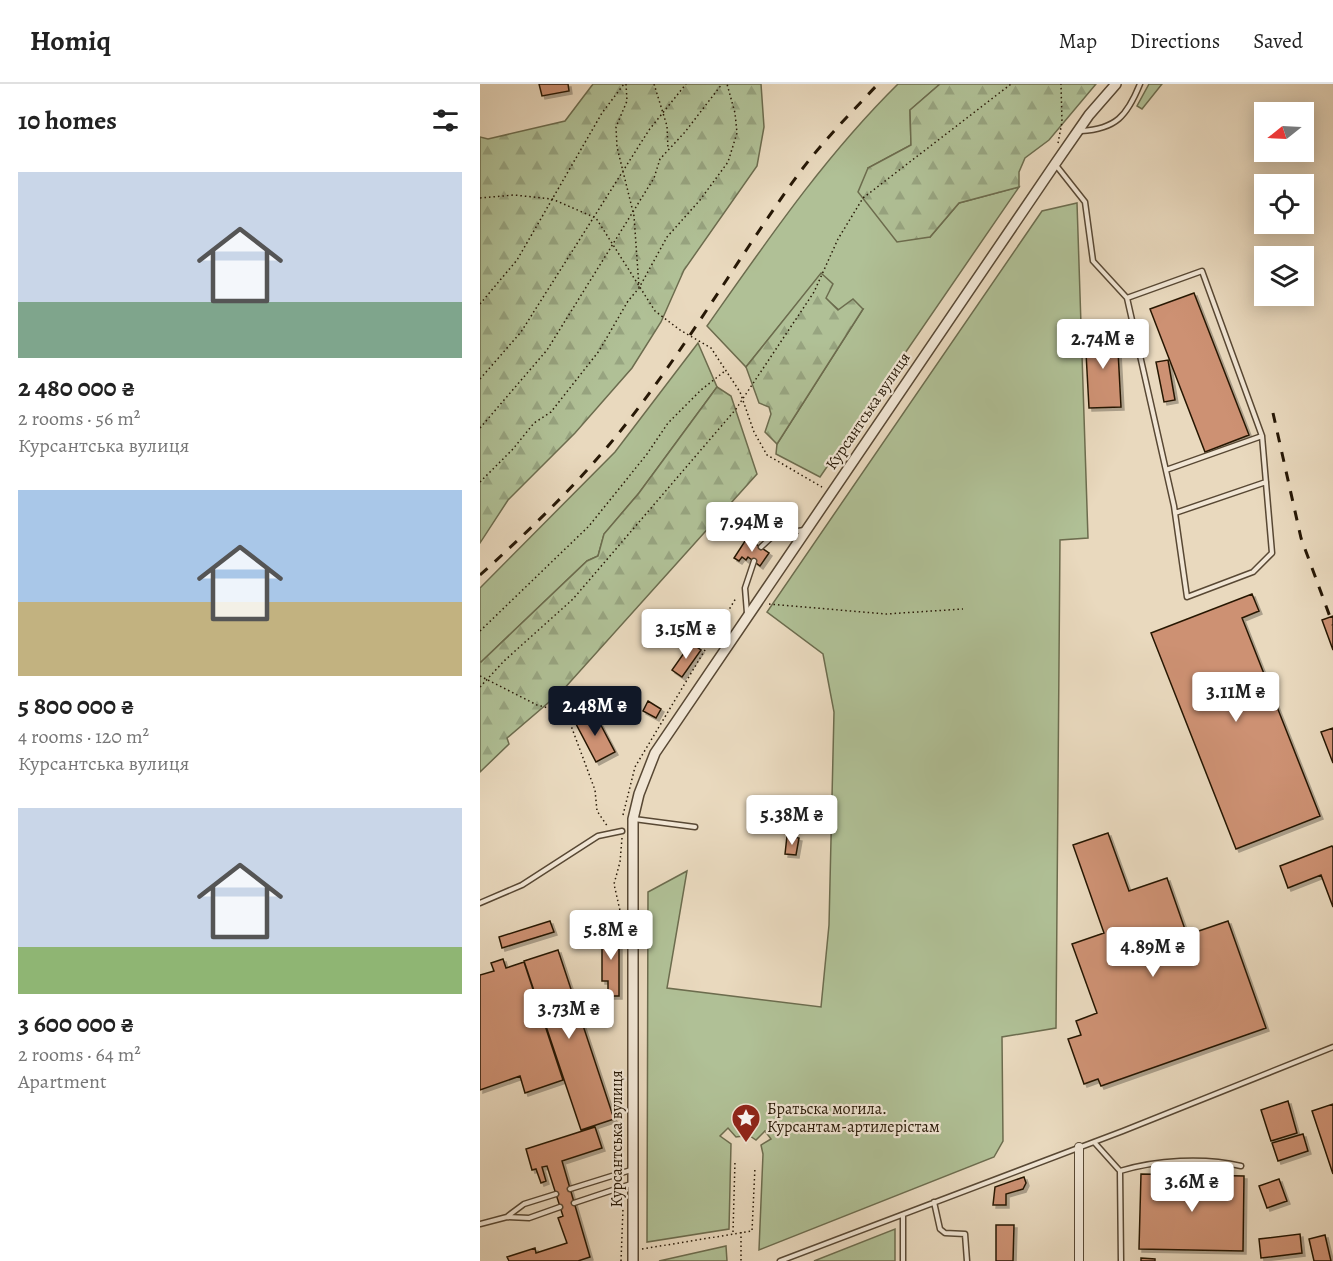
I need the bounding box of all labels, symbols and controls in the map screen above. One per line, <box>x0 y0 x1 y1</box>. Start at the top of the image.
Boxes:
text: Homiq <box>30 22 111 60</box>
text: Map <box>1059 27 1097 55</box>
text: Directions <box>1130 27 1220 55</box>
text: Saved <box>1253 27 1303 55</box>
north arrow <box>1254 102 1314 162</box>
map controls <box>1254 102 1314 306</box>
text: 10 homes <box>18 103 117 138</box>
icon: filters <box>429 104 462 137</box>
button: locate <box>1254 174 1314 234</box>
icon: home <box>186 211 294 319</box>
button: layers <box>1254 246 1314 306</box>
pin: 2.74M ₴ <box>1048 319 1158 370</box>
text: 2.74M ₴ <box>1071 325 1135 352</box>
street label: Курсантська вулиця <box>821 348 916 474</box>
text: 2 480 000 ₴ <box>18 370 135 405</box>
text: 2 rooms · 56 m² <box>18 405 140 432</box>
text: Курсантська вулиця <box>18 432 190 459</box>
pin: 7.94M ₴ <box>697 502 807 553</box>
text: 7.94M ₴ <box>720 508 784 535</box>
icon: home <box>186 529 294 637</box>
pin: 3.15M ₴ <box>631 609 741 660</box>
text: 3.15M ₴ <box>656 615 716 642</box>
pin: 3.11M ₴ <box>1181 672 1291 723</box>
text: 3.11M ₴ <box>1206 678 1266 705</box>
pin: 2.48M ₴ <box>540 686 650 737</box>
text: 5 800 000 ₴ <box>18 688 135 723</box>
text: 2.48M ₴ <box>562 692 628 719</box>
text: 4 rooms · 120 m² <box>18 723 149 750</box>
text: Курсантська вулиця <box>18 750 190 777</box>
pin: 5.38M ₴ <box>737 795 847 846</box>
text: 5.38M ₴ <box>760 801 824 828</box>
icon: home <box>186 847 294 955</box>
pin: 5.8M ₴ <box>562 910 660 961</box>
text: 5.8M ₴ <box>584 916 638 943</box>
pin: 4.89M ₴ <box>1098 927 1208 978</box>
text: 4.89M ₴ <box>1121 933 1185 960</box>
pin: 3.73M ₴ <box>514 989 624 1040</box>
text: 3.73M ₴ <box>538 995 600 1022</box>
text: 3 600 000 ₴ <box>18 1006 134 1041</box>
text: 2 rooms · 64 m² <box>18 1041 141 1068</box>
text: Apartment <box>18 1068 107 1095</box>
street label: Курсантська вулиця <box>606 1070 628 1208</box>
place label: Братьска могила. Курсантам-артилерістам <box>767 1098 940 1138</box>
place icon: Братьска могила. Курсантам-артилерістам <box>730 1102 762 1144</box>
pin: 3.6M ₴ <box>1143 1162 1241 1213</box>
text: 3.6M ₴ <box>1165 1168 1219 1195</box>

